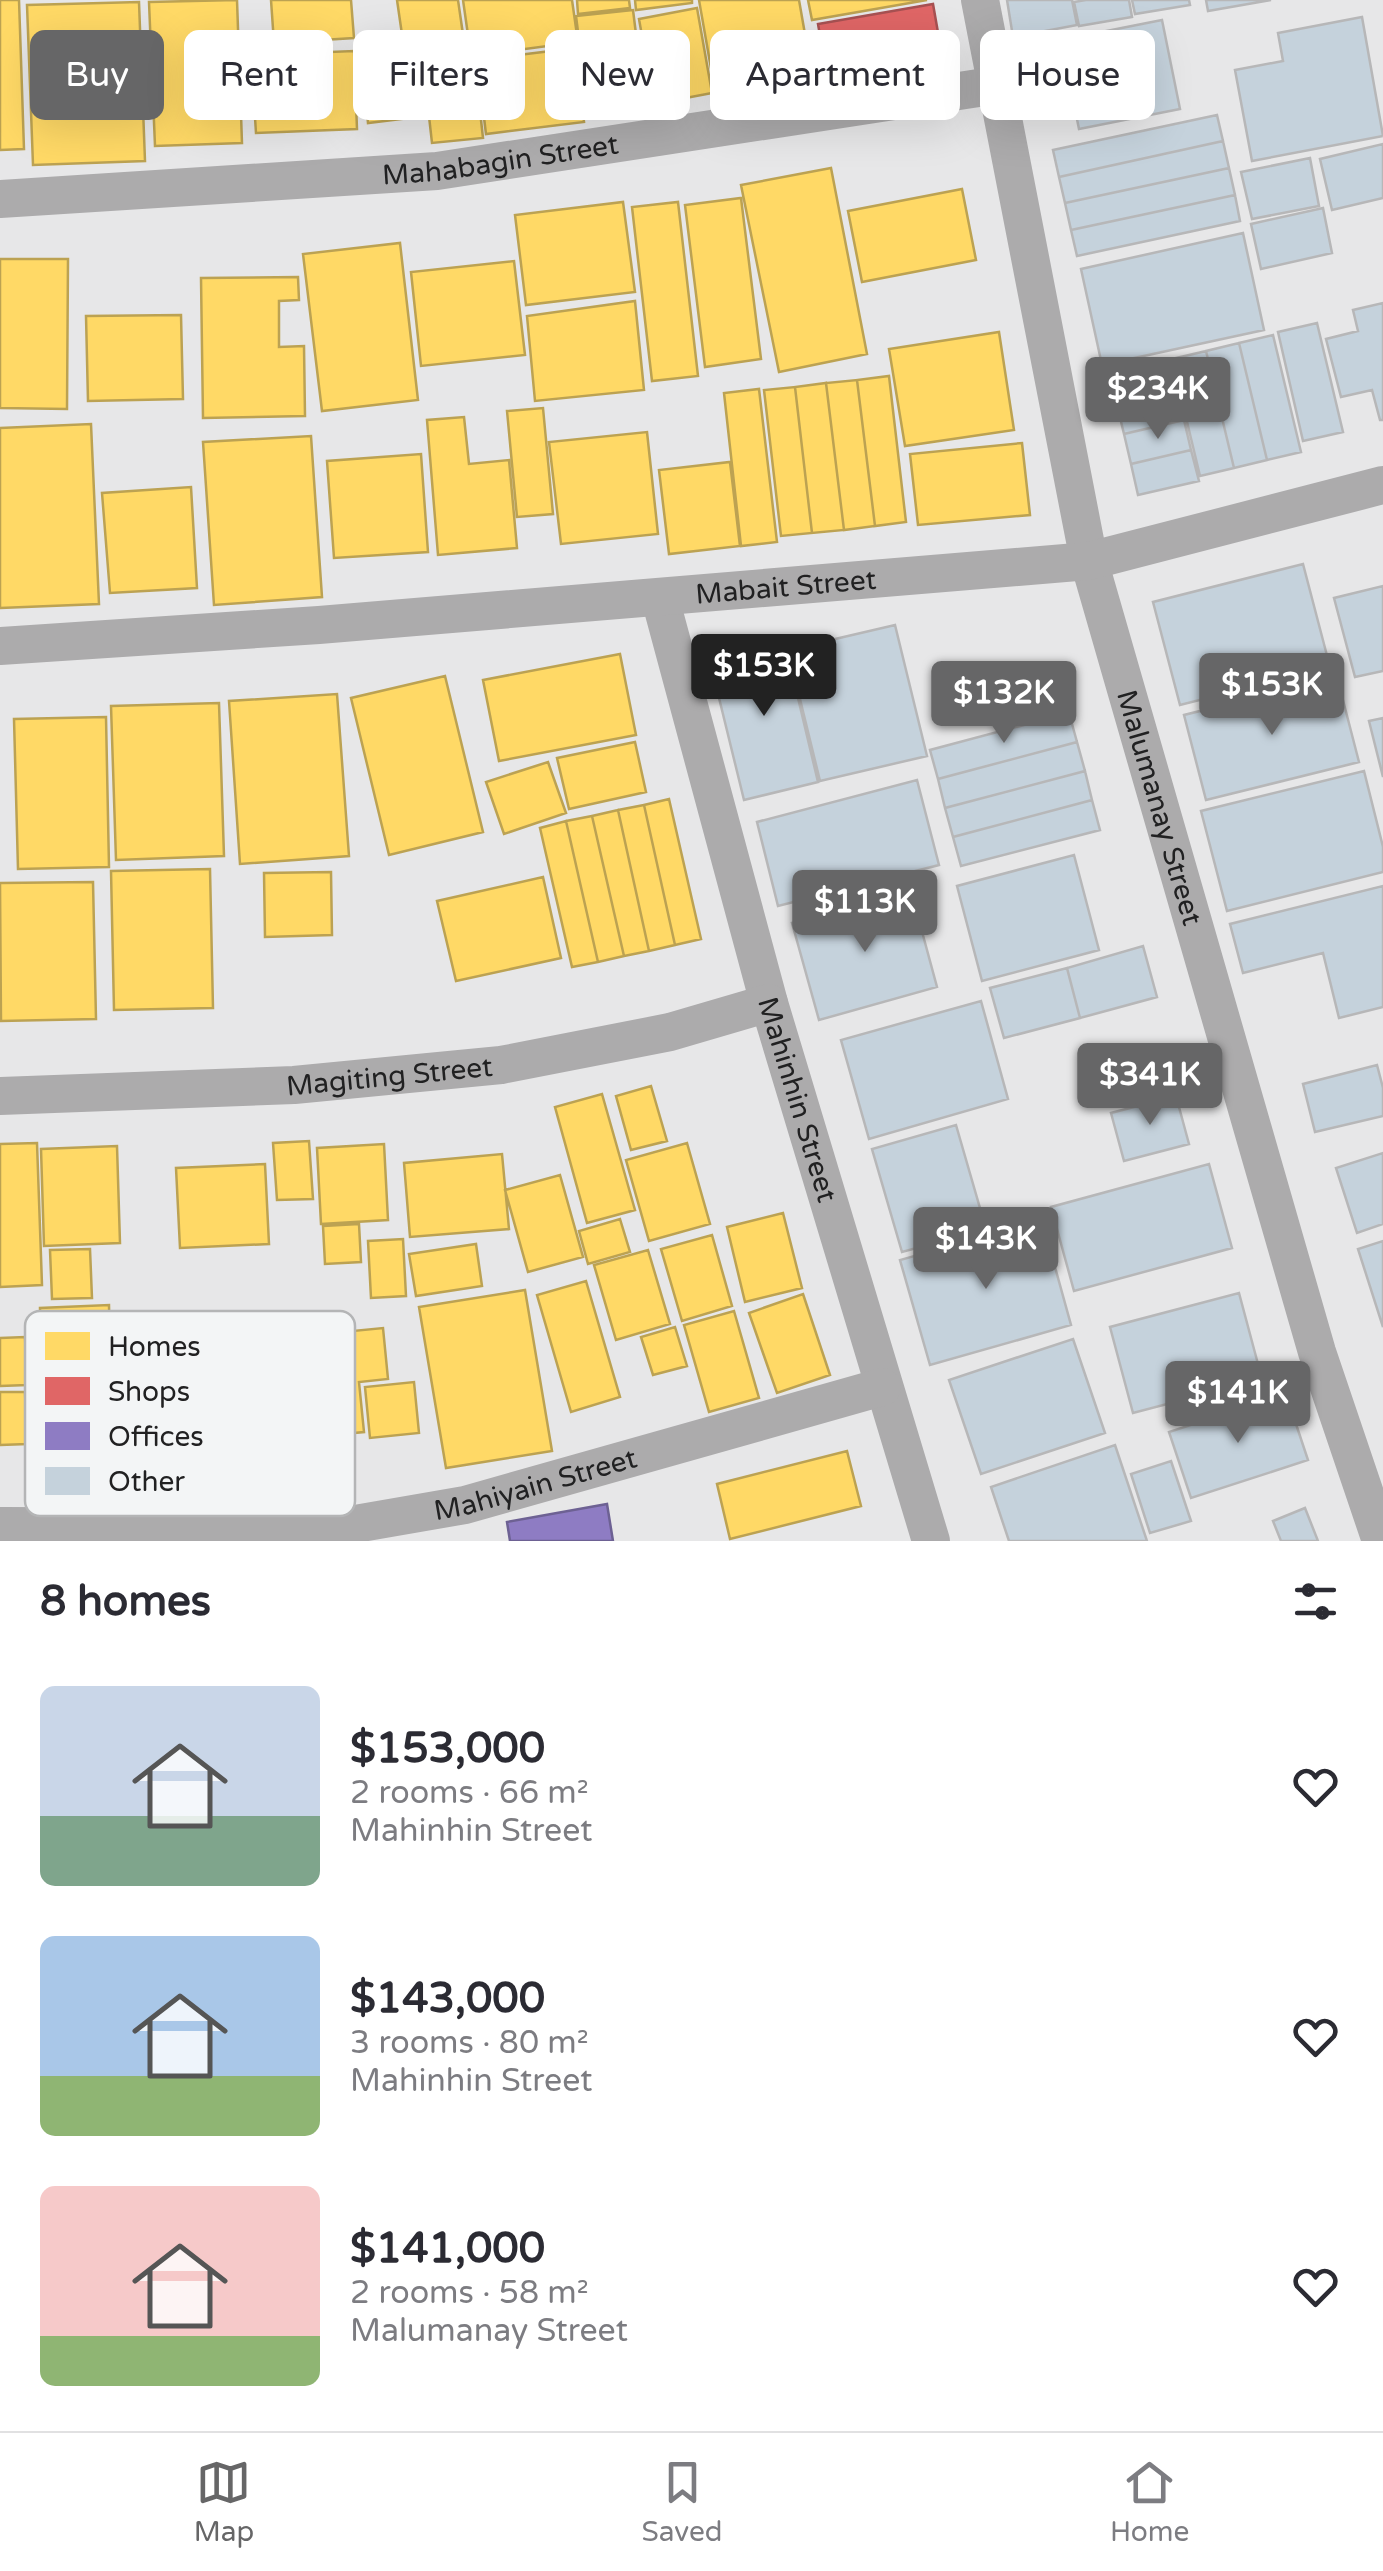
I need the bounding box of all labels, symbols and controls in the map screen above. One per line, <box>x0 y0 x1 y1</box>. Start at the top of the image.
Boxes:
chip: Buy <box>30 30 164 120</box>
chip: Rent <box>184 30 333 120</box>
chip: Filters <box>353 30 525 120</box>
chip: New <box>545 30 690 120</box>
chip: Apartment <box>710 30 960 120</box>
chip: House <box>980 30 1155 120</box>
street label: Mahabagin Street <box>381 127 621 192</box>
pin: $234K <box>1088 357 1228 442</box>
text: $234K <box>1107 370 1209 408</box>
street label: Mabait Street <box>694 563 878 612</box>
pin: $153K <box>694 634 834 719</box>
text: $153K <box>713 647 815 685</box>
pin: $153K <box>1202 653 1342 738</box>
pin: $132K <box>934 661 1074 746</box>
text: $153K <box>1221 666 1323 704</box>
text: $132K <box>953 674 1055 712</box>
street label: Malumanay Street <box>1109 686 1209 930</box>
pin: $113K <box>795 870 935 955</box>
text: $113K <box>814 883 916 921</box>
street label: Mahinhin Street <box>750 993 844 1206</box>
pin: $341K <box>1080 1043 1220 1128</box>
street label: Magiting Street <box>285 1050 495 1104</box>
text: $341K <box>1099 1056 1201 1094</box>
pin: $143K <box>916 1207 1056 1292</box>
text: $143K <box>935 1220 1037 1258</box>
legend <box>25 1311 355 1516</box>
text: Homes <box>108 1330 201 1364</box>
pin: $141K <box>1168 1361 1308 1446</box>
text: $141K <box>1187 1374 1289 1412</box>
text: Shops <box>108 1375 190 1409</box>
text: Offices <box>108 1420 204 1454</box>
street label: Mahiyain Street <box>431 1441 641 1528</box>
text: Other <box>108 1465 185 1499</box>
icon: filters <box>1288 1574 1343 1629</box>
text: 8 homes <box>40 1576 211 1627</box>
text: $153,000 <box>350 1723 545 1774</box>
icon: home <box>120 1726 240 1846</box>
icon: heart <box>1288 1759 1343 1814</box>
text: 2 rooms · 66 m² <box>350 1774 589 1812</box>
text: Mahinhin Street <box>350 1812 593 1850</box>
text: $143,000 <box>350 1973 545 2024</box>
icon: home <box>120 1976 240 2096</box>
icon: heart <box>1288 2009 1343 2064</box>
text: 3 rooms · 80 m² <box>350 2024 589 2062</box>
text: Mahinhin Street <box>350 2062 593 2100</box>
text: $141,000 <box>350 2223 545 2274</box>
icon: home <box>120 2226 240 2346</box>
icon: heart <box>1288 2259 1343 2314</box>
text: 2 rooms · 58 m² <box>350 2274 589 2312</box>
text: Malumanay Street <box>350 2312 628 2350</box>
tab: Map <box>194 2455 254 2549</box>
tab: Saved <box>642 2455 723 2549</box>
tab: Home <box>1110 2455 1189 2549</box>

